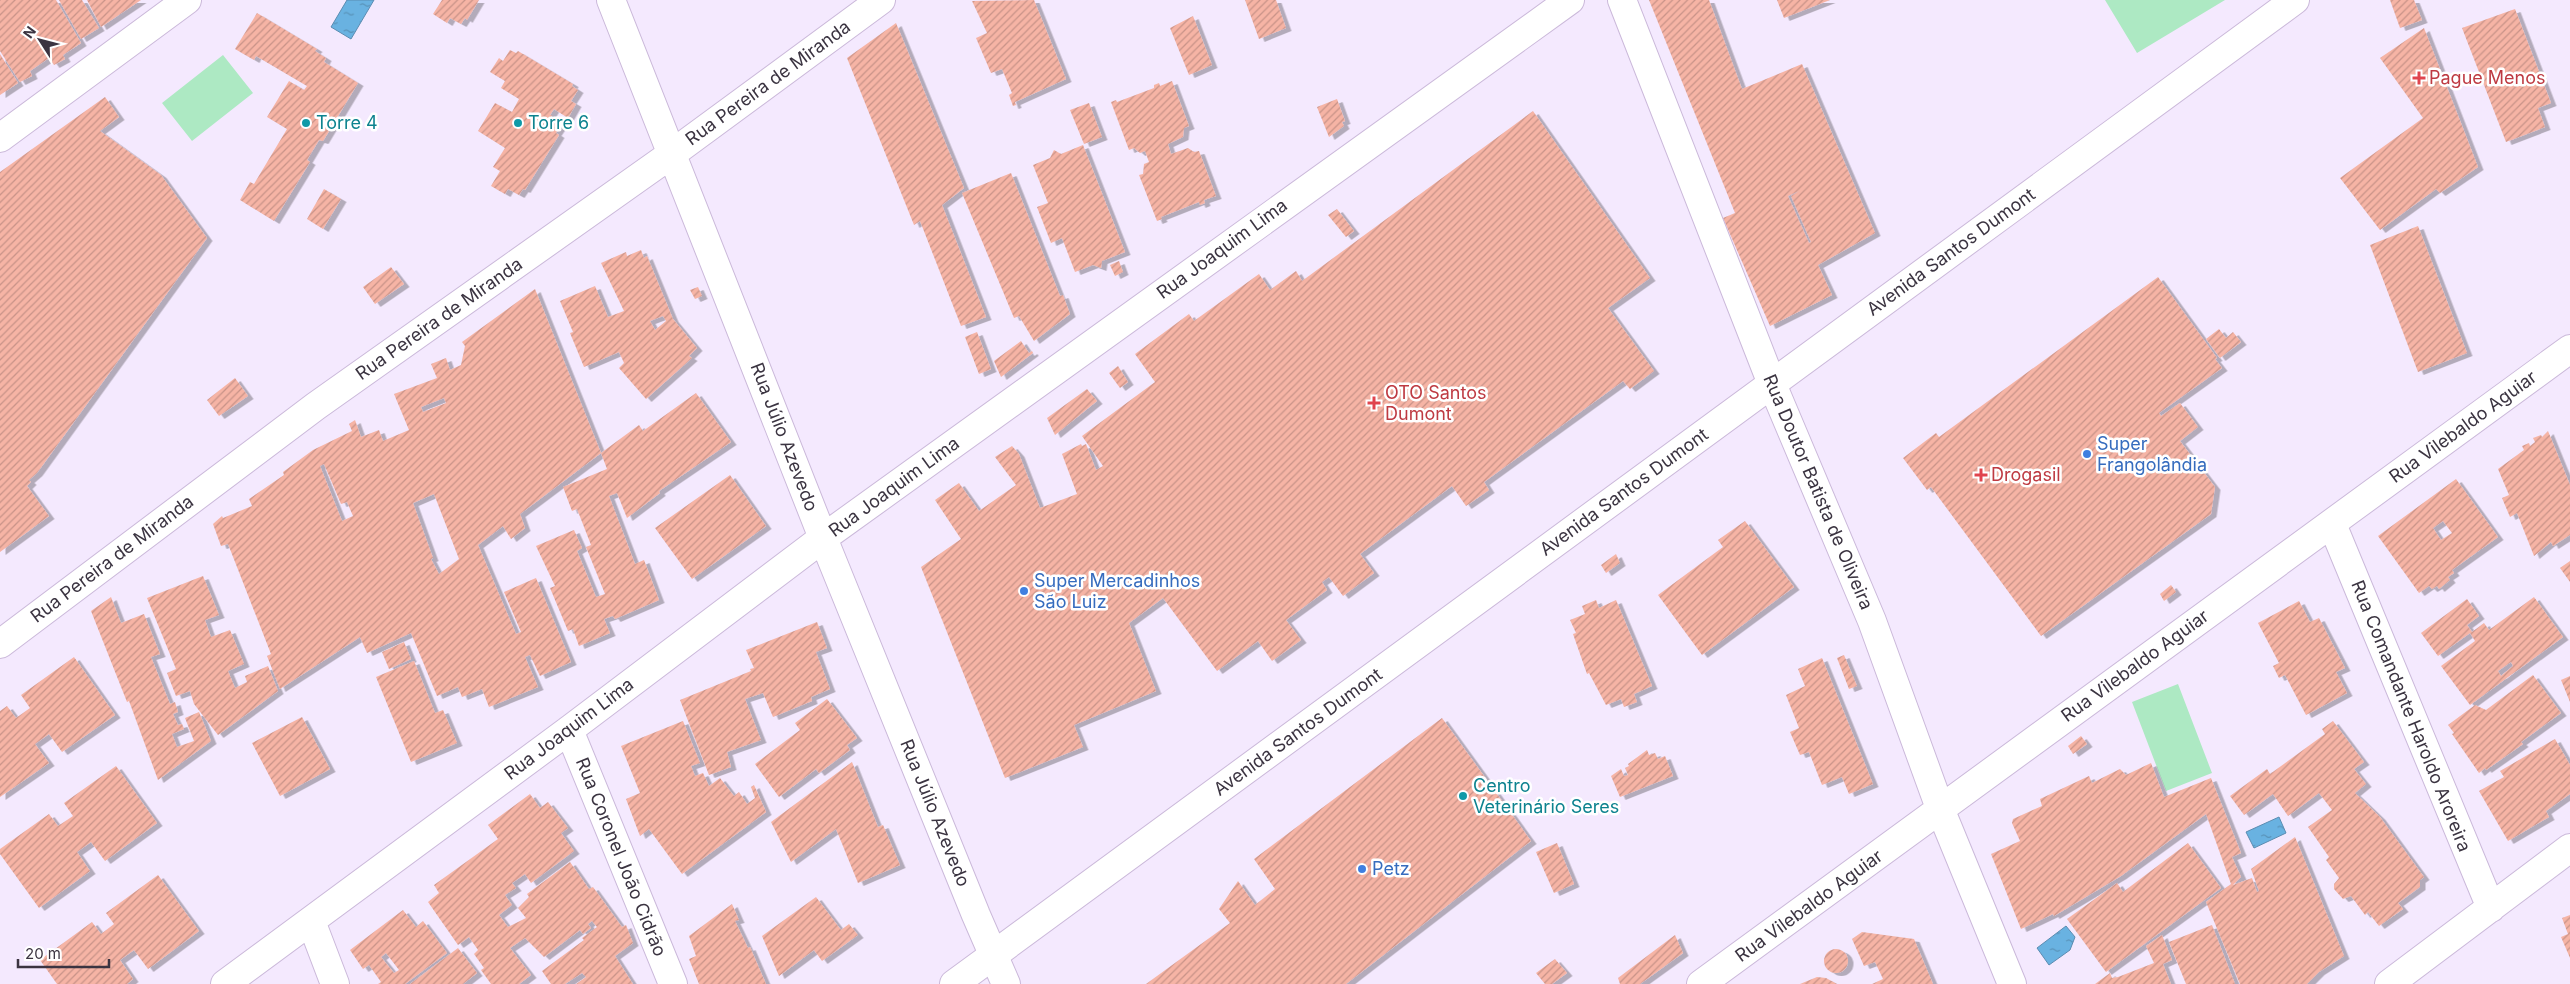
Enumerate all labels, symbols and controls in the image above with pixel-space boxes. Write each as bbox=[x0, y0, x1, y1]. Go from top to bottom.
north arrow bbox=[15, 15, 65, 65]
street label: Rua Pereira de Miranda bbox=[681, 16, 854, 149]
text: N bbox=[19, 23, 39, 41]
place label: Pague Menos bbox=[2429, 67, 2546, 88]
marker: Pague Menos bbox=[2413, 72, 2425, 84]
place label: Torre 4 bbox=[316, 112, 378, 133]
place label: Torre 6 bbox=[528, 112, 589, 133]
marker: Torre 4 bbox=[300, 117, 312, 129]
marker: Torre 6 bbox=[512, 117, 524, 129]
street label: Avenida Santos Dumont bbox=[1863, 183, 2039, 320]
street label: Rua Joaquim Lima bbox=[1152, 194, 1291, 303]
street label: Rua Pereira de Miranda bbox=[351, 253, 526, 384]
street label: Rua Júlio Azevedo bbox=[746, 360, 822, 514]
street label: Rua Vilebaldo Aguiar bbox=[2385, 366, 2541, 487]
street label: Rua Doutor Batista de Oliveira bbox=[1759, 371, 1878, 613]
place label: OTO Santos Dumont bbox=[1385, 382, 1486, 424]
marker: OTO Santos Dumont bbox=[1367, 396, 1381, 410]
street label: Avenida Santos Dumont bbox=[1536, 423, 1712, 560]
street label: Rua Joaquim Lima bbox=[824, 432, 963, 541]
place label: Super Frangolândia bbox=[2097, 433, 2207, 475]
marker: Super Frangolândia bbox=[2081, 448, 2093, 460]
place label: Drogasil bbox=[1991, 464, 2061, 485]
marker: Drogasil bbox=[1975, 469, 1987, 481]
street label: Rua Pereira de Miranda bbox=[26, 491, 197, 627]
place label: Super Mercadinhos São Luiz bbox=[1034, 570, 1200, 612]
street label: Rua Comandante Haroldo Aroreira bbox=[2347, 577, 2476, 855]
marker: Super Mercadinhos São Luiz bbox=[1018, 585, 1030, 597]
street label: Rua Vilebaldo Aguiar bbox=[2057, 605, 2213, 726]
street label: Avenida Santos Dumont bbox=[1210, 663, 1386, 800]
street label: Rua Joaquim Lima bbox=[500, 673, 637, 784]
street label: Rua Júlio Azevedo bbox=[896, 736, 975, 890]
street label: Rua Coronel João Cidrão bbox=[572, 754, 671, 959]
place label: Centro Veterinário Seres bbox=[1473, 775, 1619, 817]
marker: Centro Veterinário Seres bbox=[1457, 790, 1469, 802]
street label: Rua Vilebaldo Aguiar bbox=[1731, 845, 1887, 966]
place label: Petz bbox=[1372, 858, 1410, 879]
marker: Petz bbox=[1356, 863, 1368, 875]
scale bar bbox=[18, 936, 109, 968]
text: 20 m bbox=[25, 944, 61, 963]

